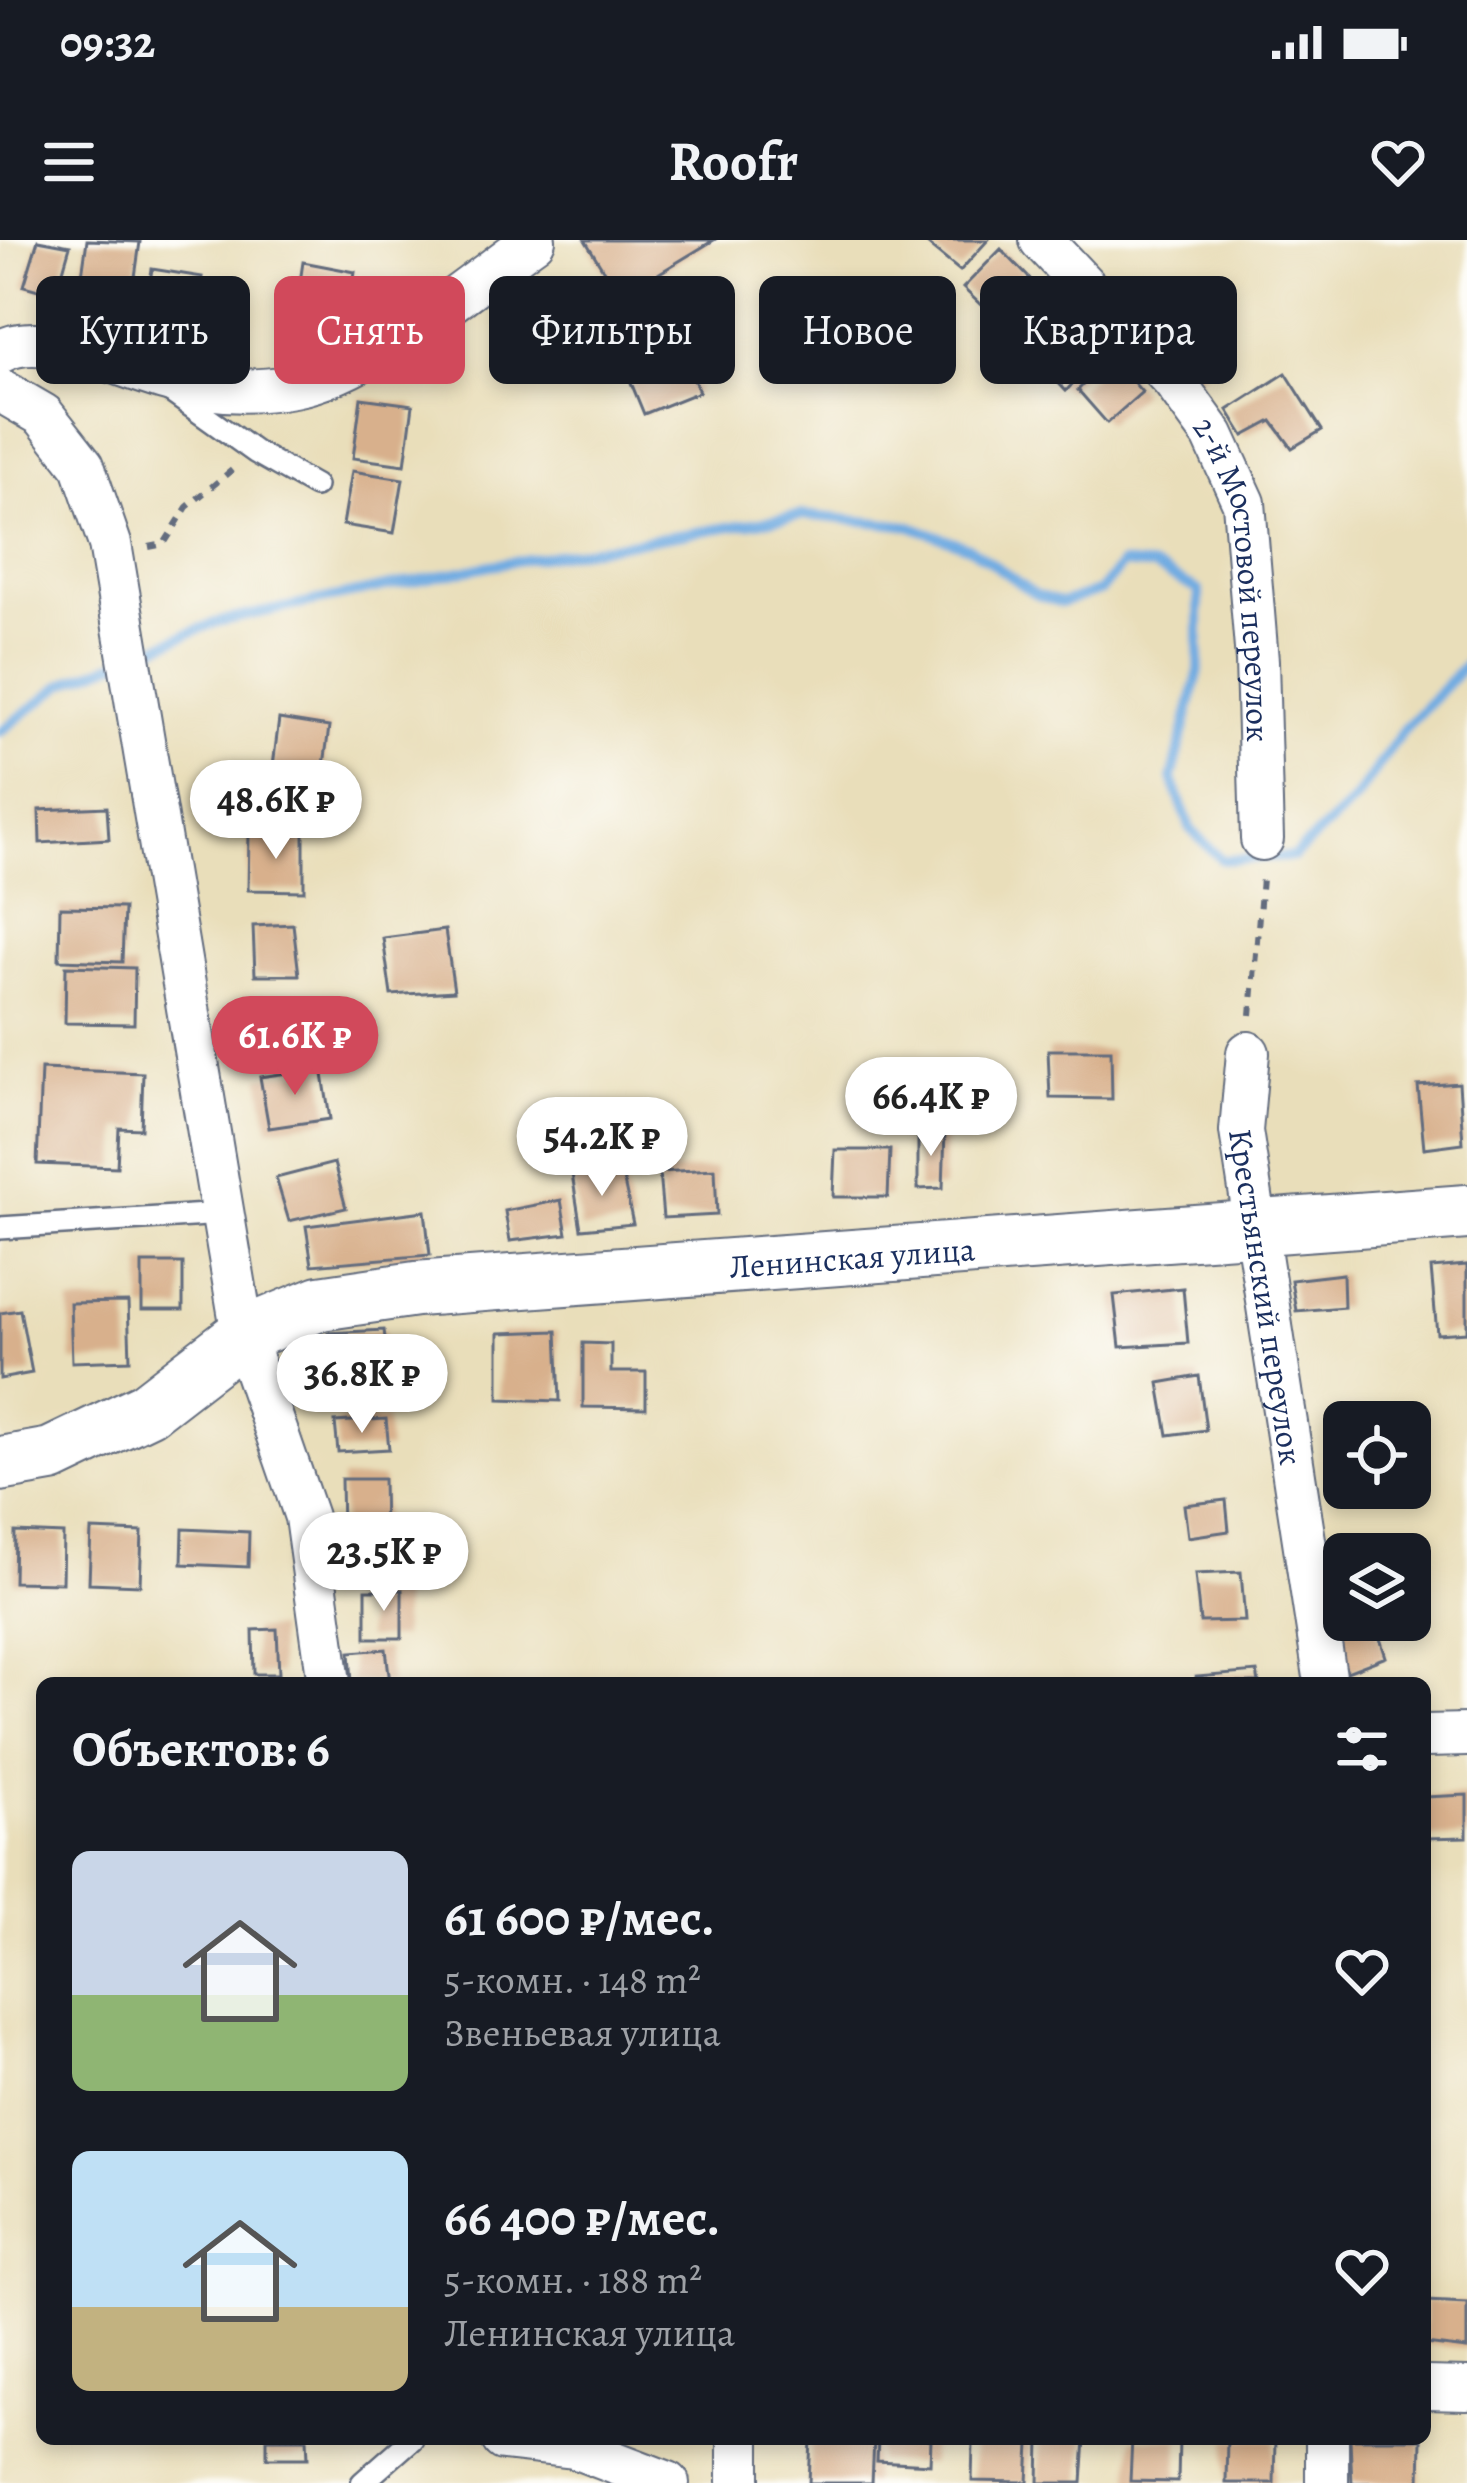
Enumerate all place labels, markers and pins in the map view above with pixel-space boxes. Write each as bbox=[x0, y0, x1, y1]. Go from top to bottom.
pin: 48.6K ₽ bbox=[165, 760, 387, 862]
pin: 61.6K ₽ bbox=[184, 996, 406, 1098]
pin: 66.4K ₽ bbox=[820, 1057, 1042, 1159]
pin: 54.2K ₽ bbox=[491, 1097, 713, 1199]
pin: 36.8K ₽ bbox=[251, 1334, 473, 1436]
pin: 23.5K ₽ bbox=[273, 1512, 495, 1614]

